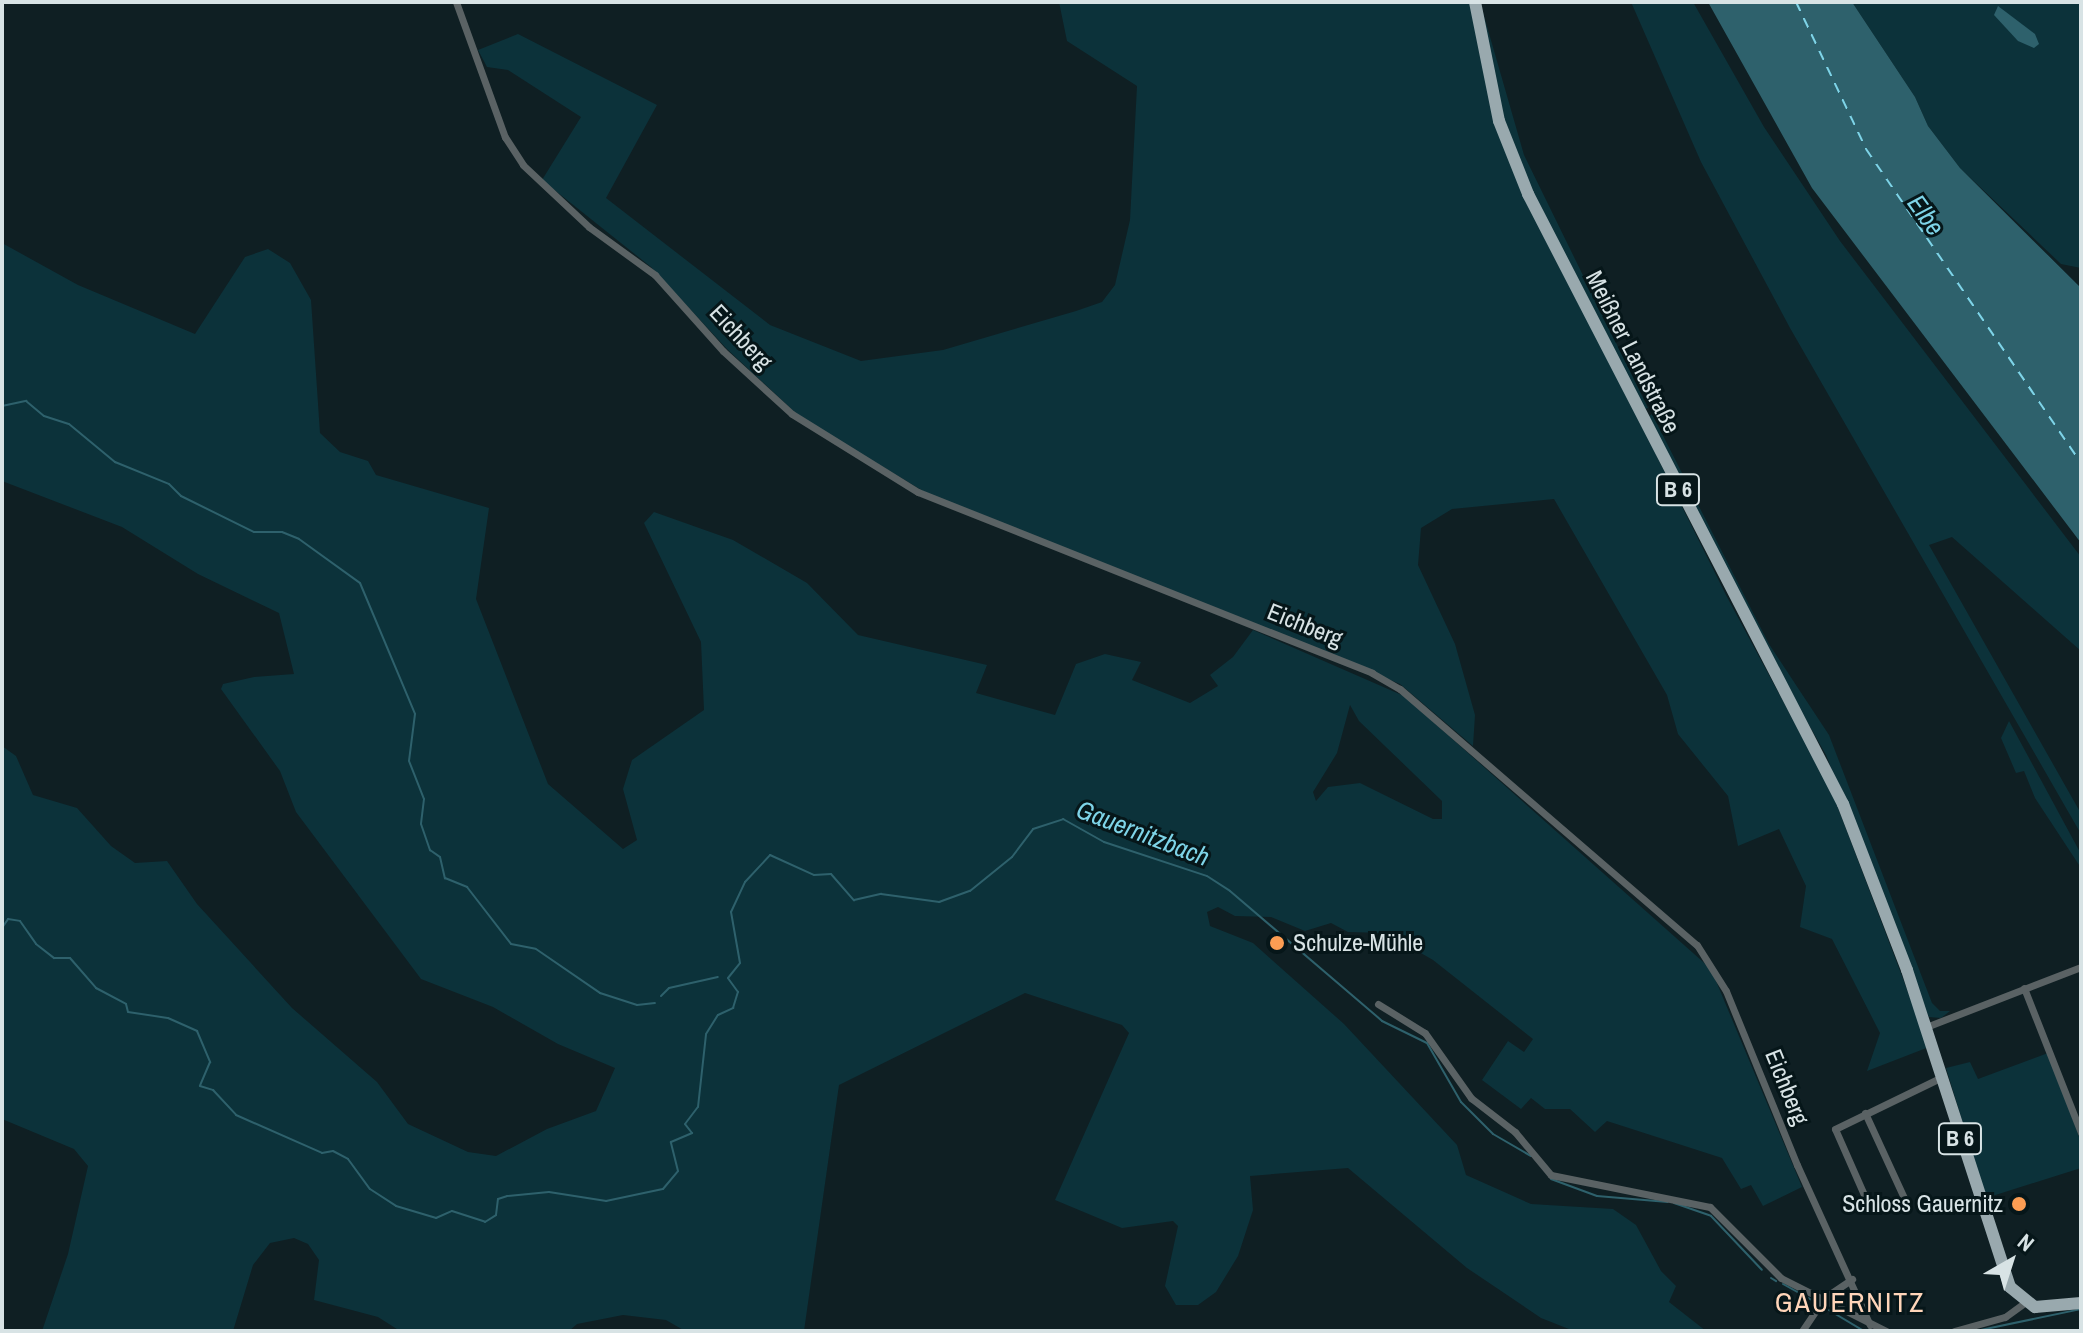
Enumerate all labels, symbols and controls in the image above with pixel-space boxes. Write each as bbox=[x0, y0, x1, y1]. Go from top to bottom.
water label: Elbe bbox=[1901, 189, 1951, 241]
street label: Meißner Landstraße bbox=[1580, 266, 1686, 438]
street label: Eichberg bbox=[704, 298, 778, 376]
road number: B 6 bbox=[1654, 472, 1702, 508]
street label: Eichberg bbox=[1263, 597, 1347, 653]
water label: Gauernitzbach bbox=[1072, 793, 1214, 873]
place label: Schulze-Mühle bbox=[1293, 929, 1423, 957]
marker: Schulze-Mühle bbox=[1268, 934, 1286, 952]
street label: Eichberg bbox=[1759, 1045, 1815, 1129]
road number: B 6 bbox=[1936, 1121, 1984, 1157]
place label: Schloss Gauernitz bbox=[1842, 1190, 2003, 1218]
marker: Schloss Gauernitz bbox=[2010, 1195, 2028, 1213]
north arrow bbox=[1971, 1221, 2051, 1301]
text: N bbox=[2012, 1227, 2041, 1258]
district label: GAUERNITZ bbox=[1775, 1285, 1925, 1319]

